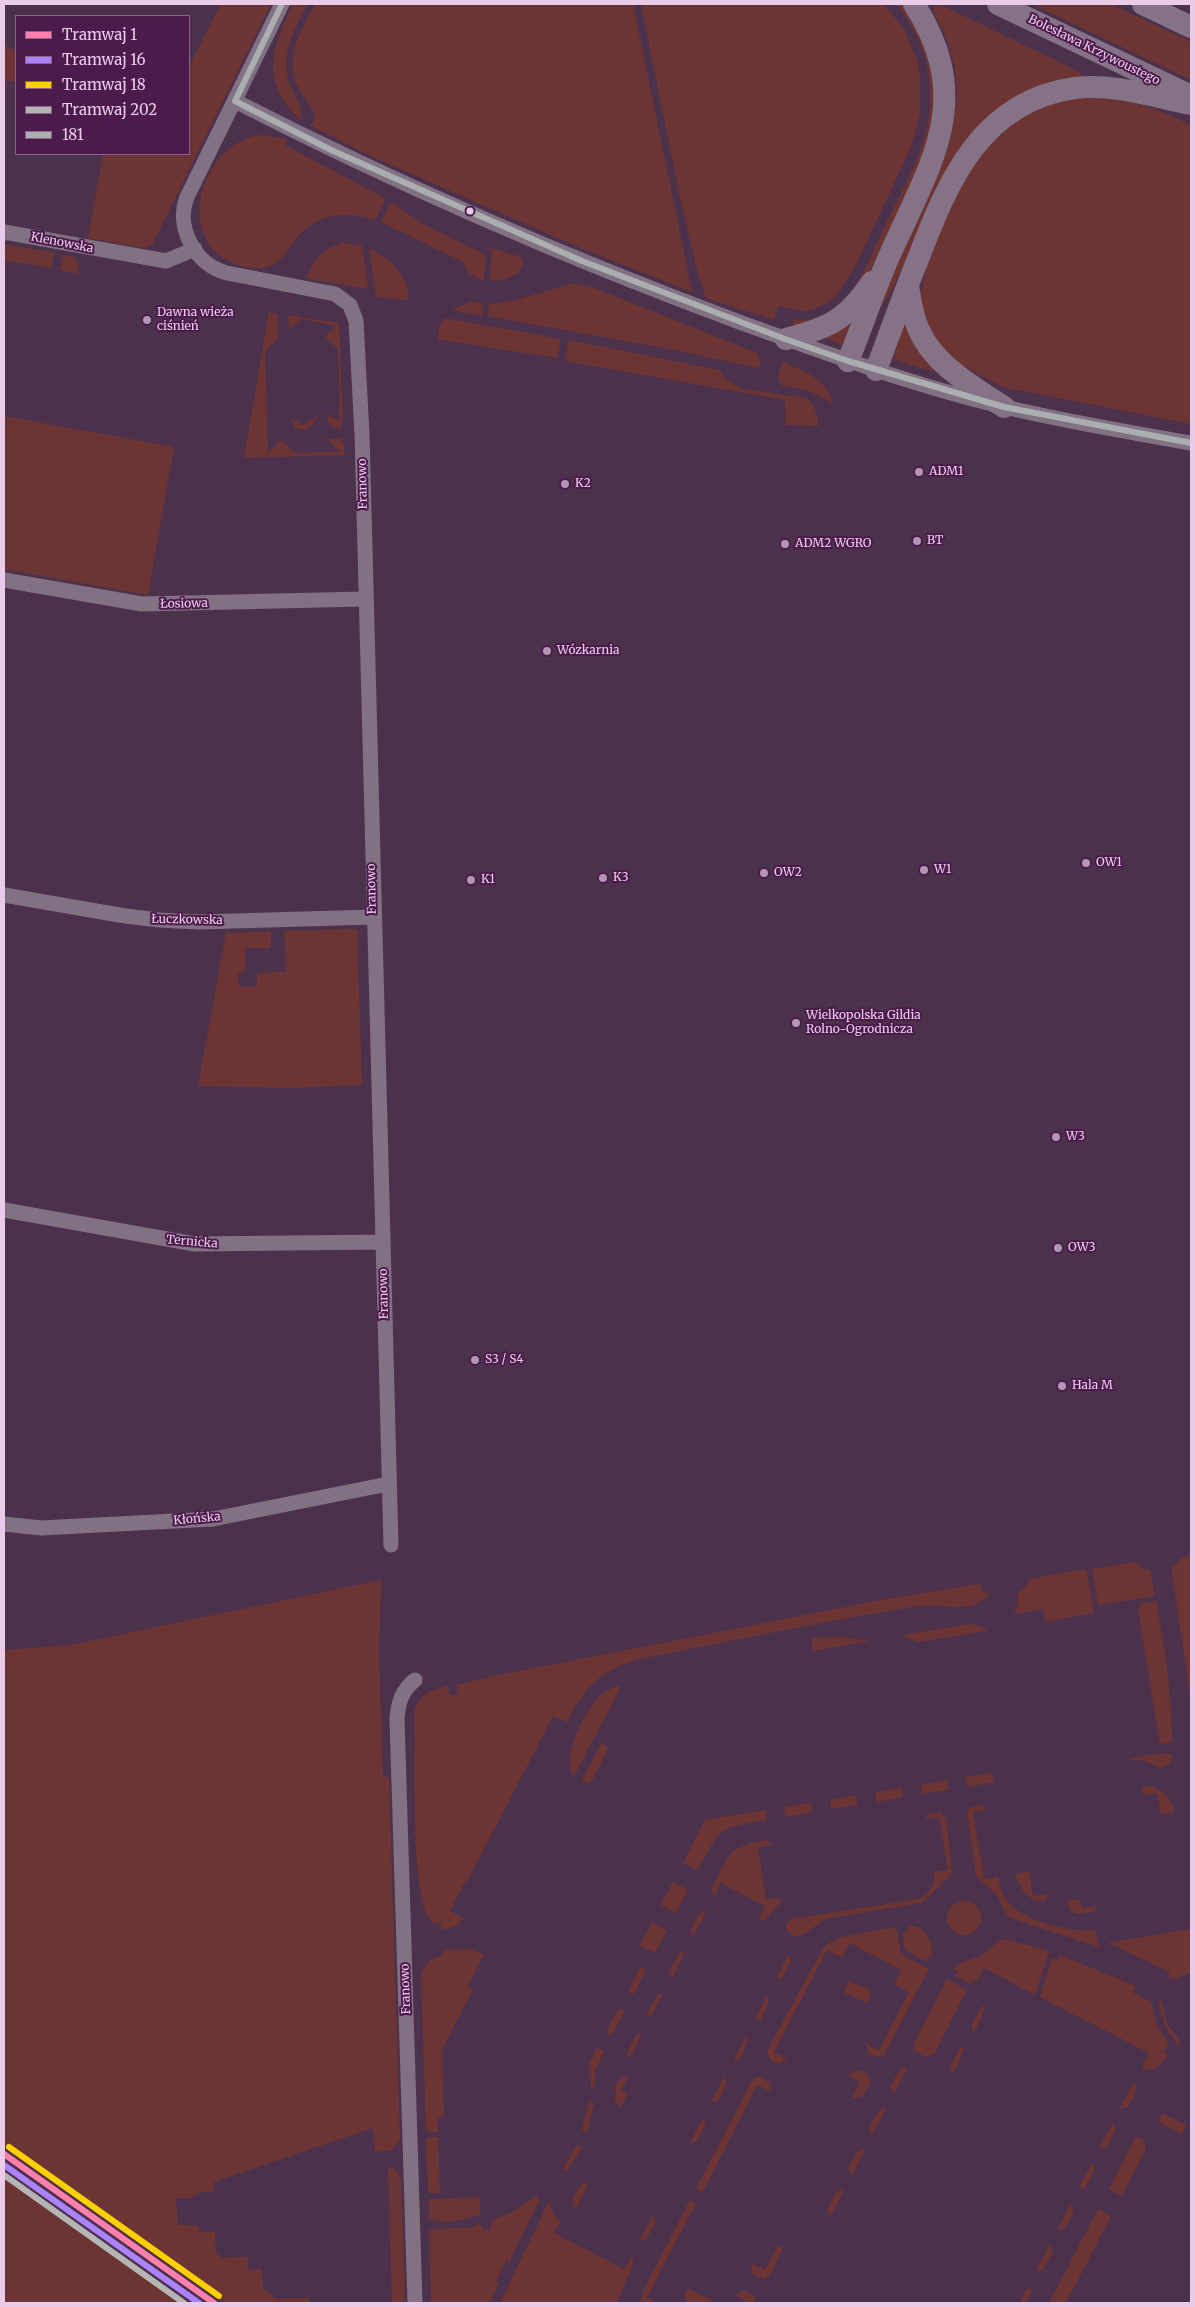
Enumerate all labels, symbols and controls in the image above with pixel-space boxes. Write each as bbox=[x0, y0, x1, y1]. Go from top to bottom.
street label: Bolesława Krzywoustego bbox=[1026, 12, 1162, 88]
legend bbox=[15, 15, 190, 155]
text: Tramwaj 1 bbox=[62, 25, 137, 44]
text: Tramwaj 16 bbox=[62, 50, 146, 69]
text: Tramwaj 18 bbox=[62, 75, 146, 94]
text: Tramwaj 202 bbox=[62, 100, 157, 119]
text: 181 bbox=[62, 125, 84, 144]
unlabelled marker bbox=[465, 206, 475, 216]
street label: Klenowska bbox=[29, 230, 95, 256]
place label: Dawna wieża ciśnień bbox=[157, 306, 234, 334]
marker: Dawna wieża ciśnień bbox=[141, 314, 153, 326]
street label: Franowo bbox=[355, 459, 371, 509]
place label: ADM1 bbox=[929, 465, 963, 479]
marker: ADM1 bbox=[913, 466, 925, 478]
place label: K2 bbox=[575, 477, 591, 491]
marker: K2 bbox=[559, 478, 571, 490]
place label: BT bbox=[927, 534, 943, 548]
marker: BT bbox=[911, 535, 923, 547]
place label: ADM2 WGRO bbox=[795, 537, 871, 551]
marker: ADM2 WGRO bbox=[779, 538, 791, 550]
street label: Łosiowa bbox=[160, 596, 208, 612]
place label: Wózkarnia bbox=[557, 644, 619, 658]
marker: Wózkarnia bbox=[541, 645, 553, 657]
place label: OW1 bbox=[1096, 856, 1122, 870]
marker: OW1 bbox=[1080, 857, 1092, 869]
place label: W1 bbox=[934, 863, 951, 877]
street label: Franowo bbox=[364, 864, 380, 914]
marker: W1 bbox=[918, 864, 930, 876]
place label: OW2 bbox=[774, 866, 802, 880]
marker: OW2 bbox=[758, 867, 770, 879]
place label: K3 bbox=[613, 871, 629, 885]
marker: K3 bbox=[597, 872, 609, 884]
place label: K1 bbox=[481, 873, 495, 887]
marker: K1 bbox=[465, 874, 477, 886]
street label: Łuczkowska bbox=[151, 912, 223, 928]
place label: Wielkopolska Gildia Rolno-Ogrodnicza bbox=[806, 1009, 921, 1037]
marker: Wielkopolska Gildia Rolno-Ogrodnicza bbox=[790, 1017, 802, 1029]
place label: W3 bbox=[1066, 1130, 1085, 1144]
marker: W3 bbox=[1050, 1131, 1062, 1143]
street label: Ternicka bbox=[166, 1233, 218, 1251]
place label: OW3 bbox=[1068, 1241, 1096, 1255]
marker: OW3 bbox=[1052, 1242, 1064, 1254]
street label: Franowo bbox=[376, 1269, 392, 1319]
place label: S3 / S4 bbox=[485, 1353, 524, 1367]
marker: S3 / S4 bbox=[469, 1354, 481, 1366]
place label: Hala M bbox=[1072, 1379, 1113, 1393]
marker: Hala M bbox=[1056, 1380, 1068, 1392]
street label: Kłońska bbox=[173, 1510, 221, 1528]
street label: Franowo bbox=[398, 1963, 414, 2015]

